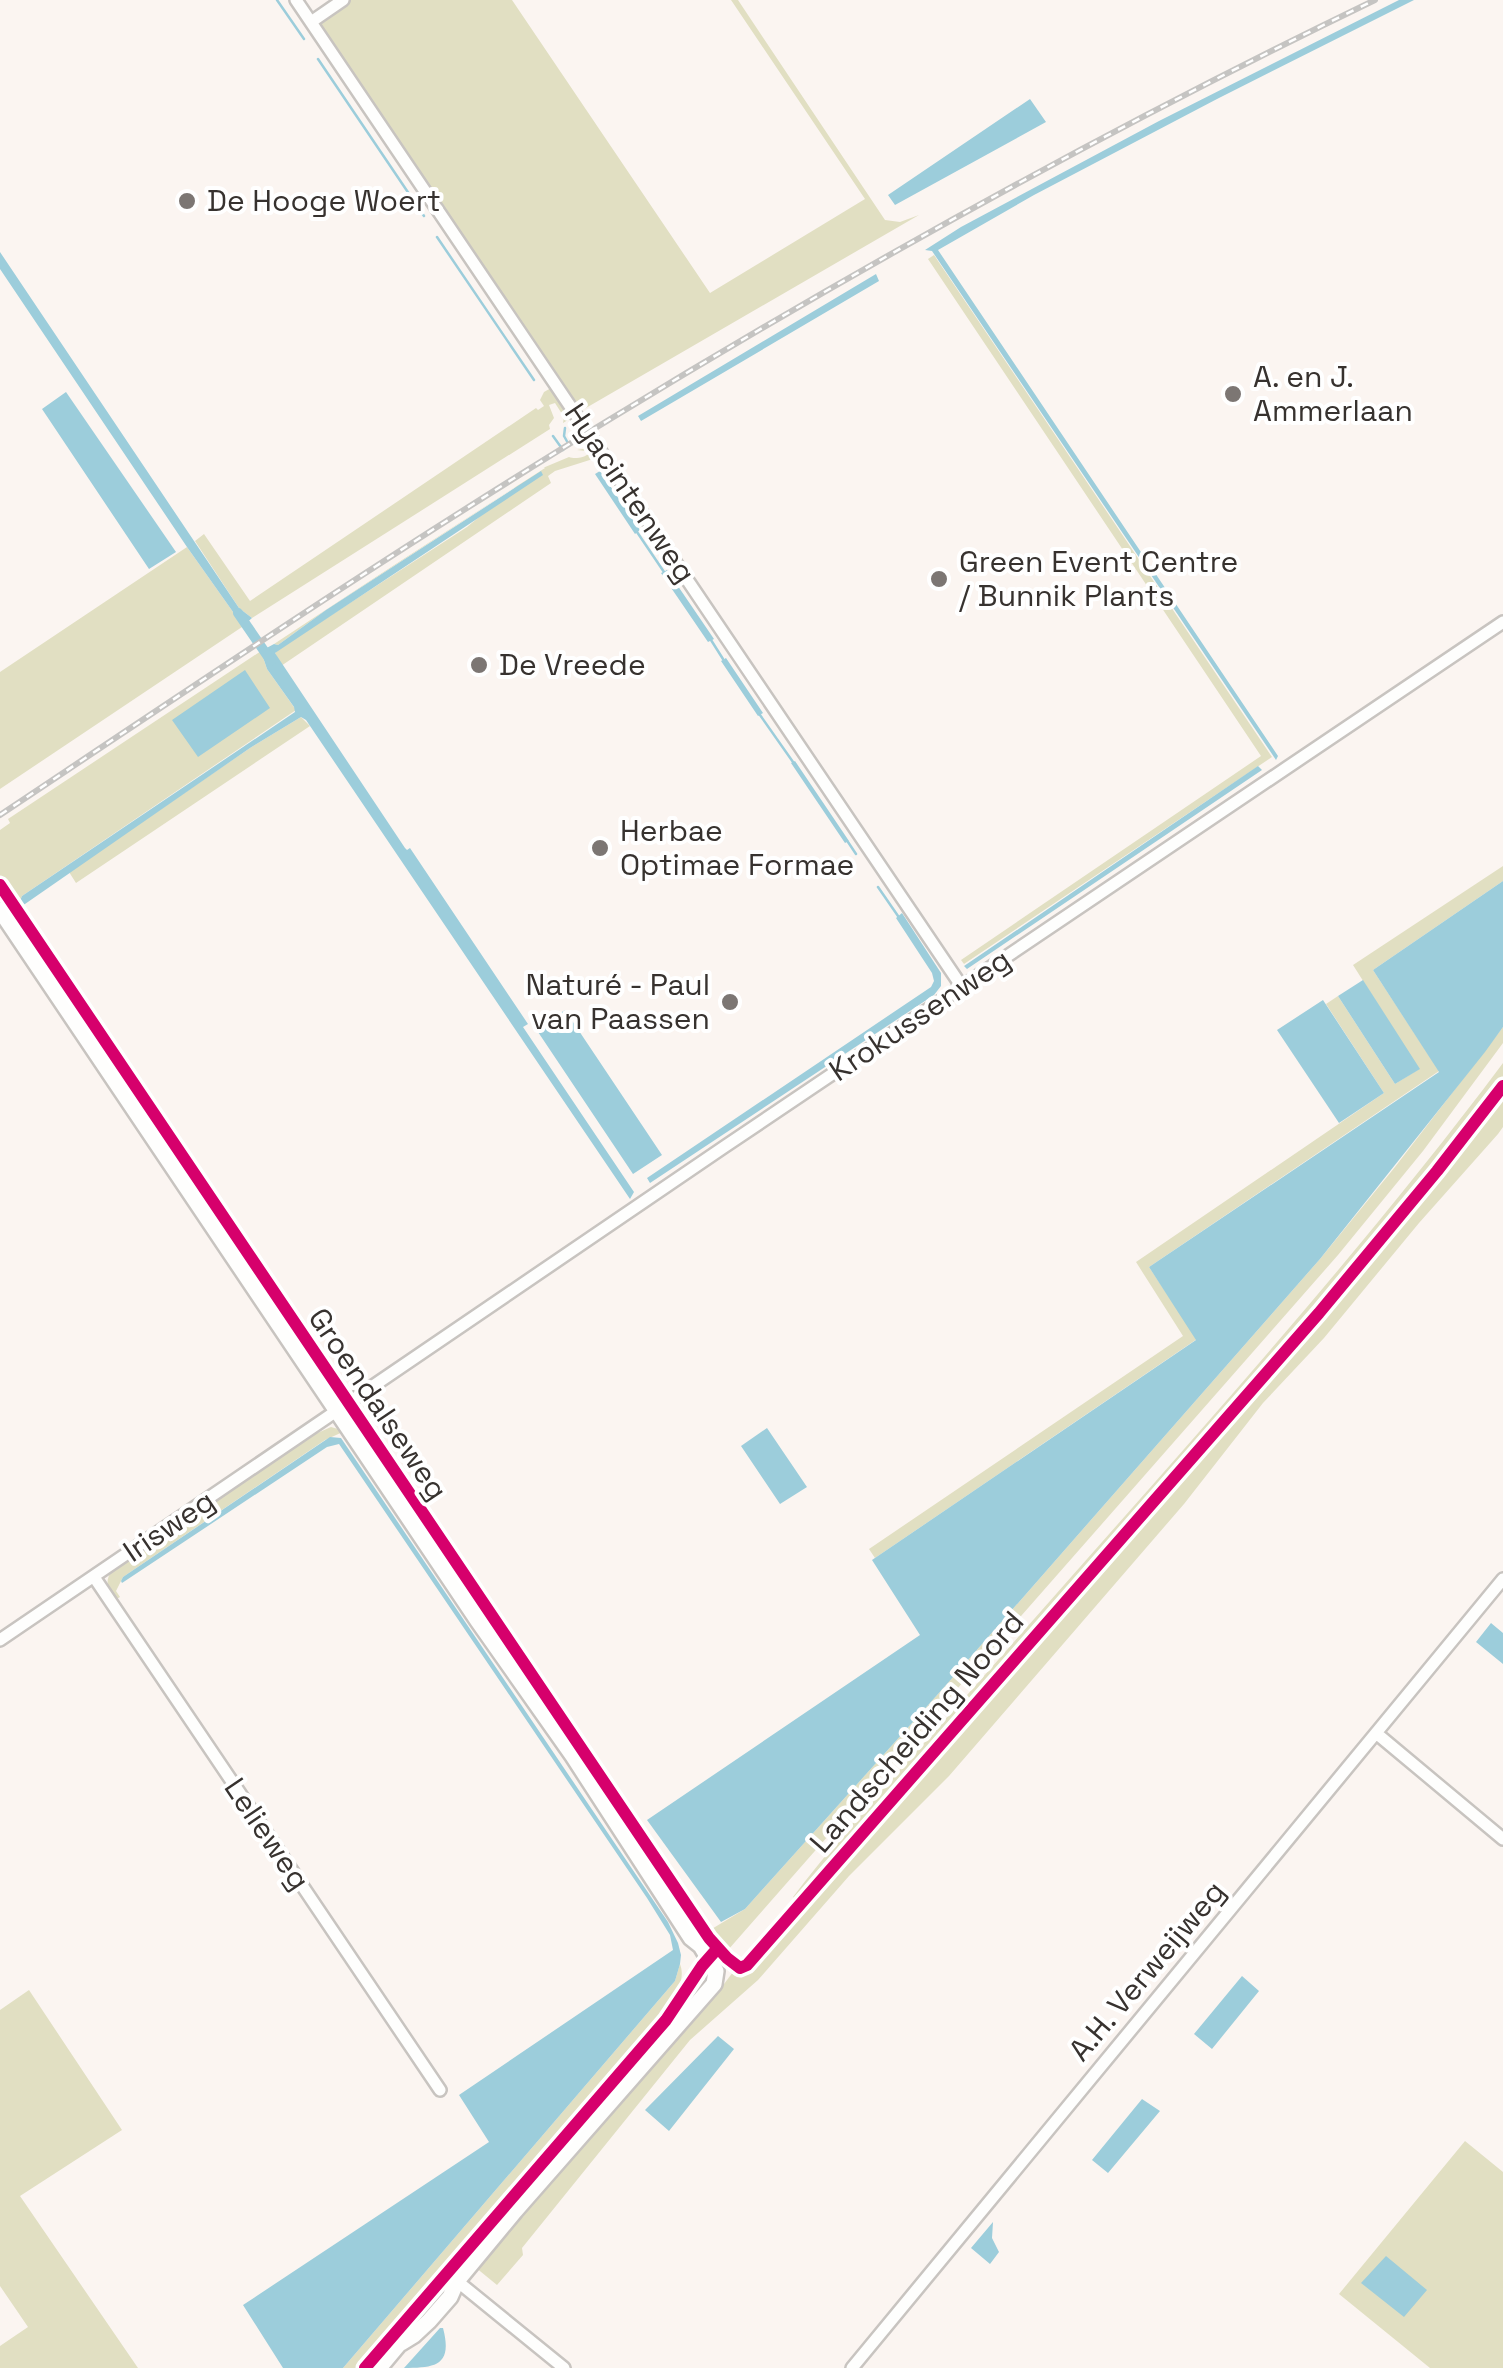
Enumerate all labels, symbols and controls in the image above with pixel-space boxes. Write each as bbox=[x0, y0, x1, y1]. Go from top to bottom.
place label: De Hooge Woert bbox=[207, 181, 441, 220]
marker: De Hooge Woert bbox=[176, 190, 198, 212]
place label: A. en J. Ammerlaan bbox=[1253, 357, 1413, 430]
marker: A. en J. Ammerlaan bbox=[1222, 383, 1244, 405]
street label: Hyacintenweg bbox=[556, 396, 705, 590]
place label: Green Event Centre / Bunnik Plants bbox=[959, 542, 1238, 615]
marker: Green Event Centre / Bunnik Plants bbox=[928, 568, 950, 590]
place label: De Vreede bbox=[499, 645, 646, 684]
marker: De Vreede bbox=[468, 654, 490, 676]
place label: Herbae Optimae Formae bbox=[620, 811, 854, 884]
marker: Herbae Optimae Formae bbox=[589, 837, 611, 859]
street label: Krokussenweg bbox=[822, 940, 1018, 1090]
place label: Naturé - Paul van Paassen bbox=[525, 965, 710, 1038]
marker: Naturé - Paul van Paassen bbox=[719, 991, 741, 1013]
street label: Groendalseweg bbox=[300, 1300, 457, 1507]
street label: Irisweg bbox=[115, 1481, 222, 1570]
street label: Landscheiding Noord bbox=[801, 1603, 1032, 1861]
street label: Lelieweg bbox=[216, 1770, 319, 1897]
street label: A.H. Verweijweg bbox=[1060, 1872, 1233, 2069]

